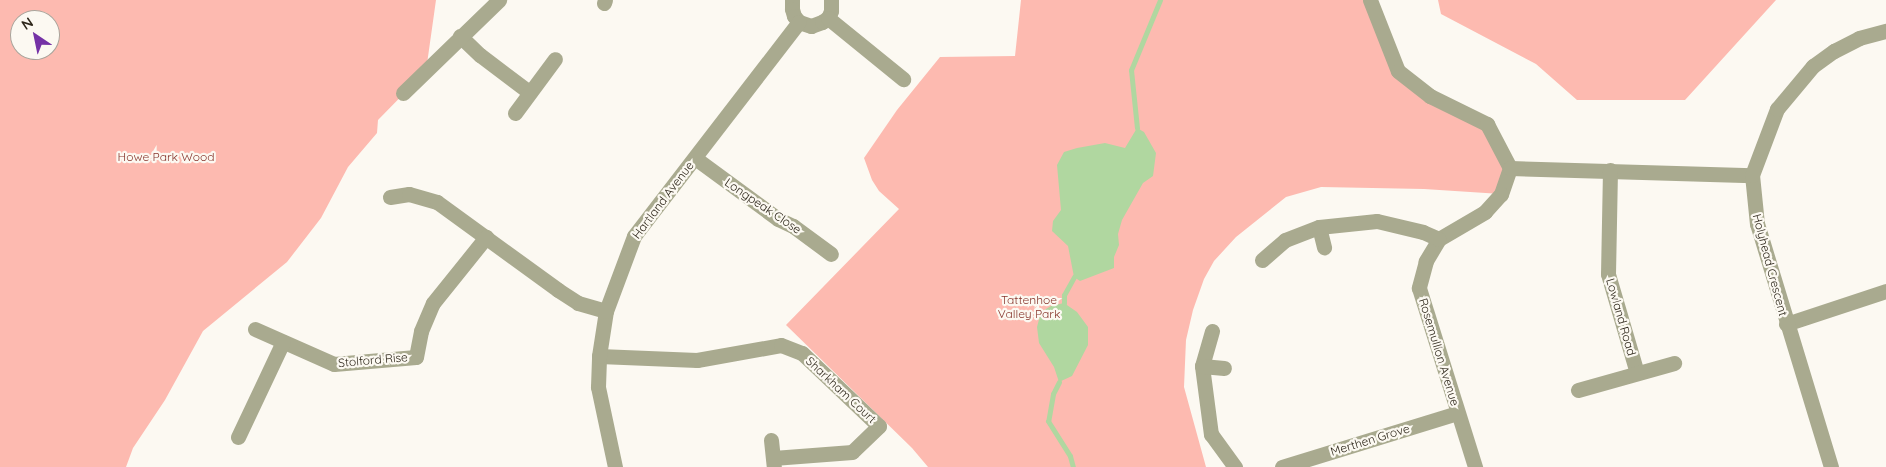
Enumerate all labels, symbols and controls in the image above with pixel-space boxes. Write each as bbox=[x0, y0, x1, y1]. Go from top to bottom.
north arrow bbox=[10, 10, 60, 60]
text: N bbox=[18, 13, 36, 34]
park label: Howe Park Wood bbox=[118, 150, 214, 164]
street label: Hartland Avenue bbox=[629, 158, 697, 242]
street label: Longpeak Close bbox=[722, 175, 804, 237]
street label: Holyhead Crescent bbox=[1749, 212, 1791, 318]
street label: Lowland Road bbox=[1603, 277, 1639, 357]
park label: Tattenhoe Valley Park bbox=[998, 293, 1060, 321]
street label: Rosemullion Avenue bbox=[1416, 296, 1462, 408]
street label: Stolford Rise bbox=[338, 350, 408, 370]
street label: Sharkham Court bbox=[803, 354, 879, 426]
street label: Merthen Grove bbox=[1329, 421, 1411, 459]

